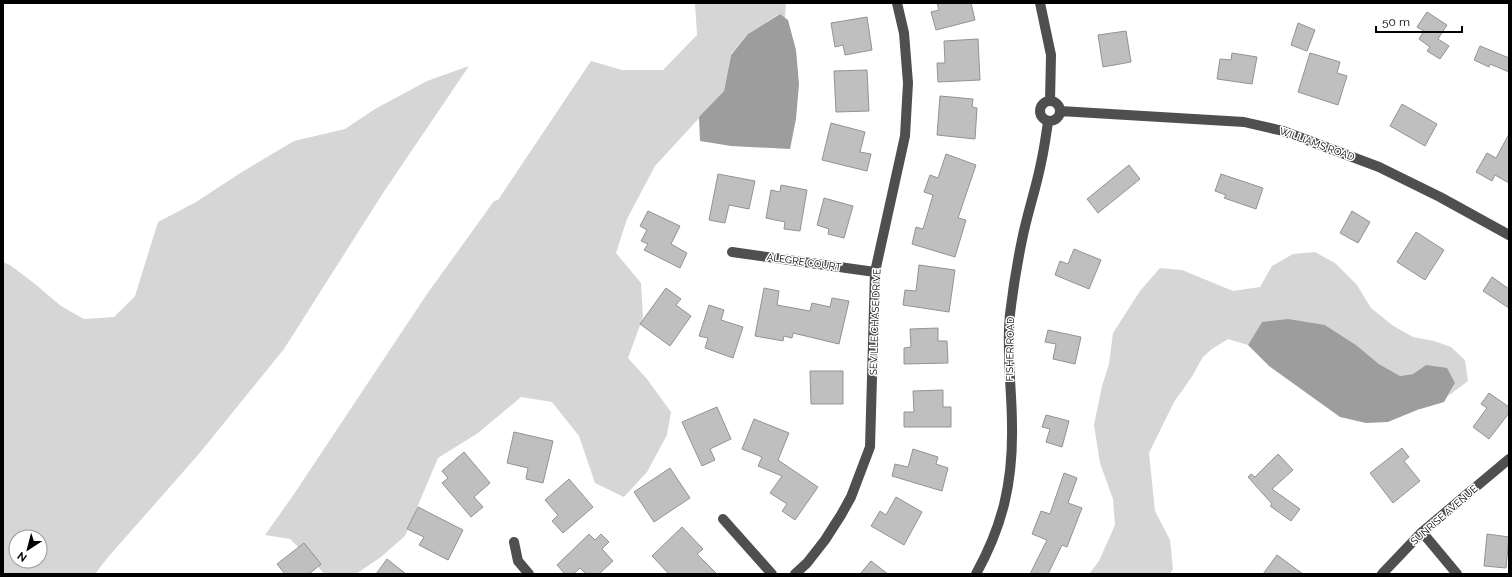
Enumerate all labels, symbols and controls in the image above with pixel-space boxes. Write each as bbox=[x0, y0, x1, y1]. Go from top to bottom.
scale bar bbox=[1376, 8, 1462, 34]
text: 50 m bbox=[1382, 15, 1410, 29]
street label: WILLIAMS ROAD bbox=[1278, 125, 1356, 163]
street label: ALEGRE COURT bbox=[766, 251, 842, 273]
street label: SEVILLE CHASE DRIVE bbox=[868, 269, 882, 375]
street label: FISHER ROAD bbox=[1004, 317, 1016, 381]
street label: SUNRISE AVENUE bbox=[1408, 483, 1480, 547]
north arrow bbox=[8, 529, 48, 569]
text: N bbox=[15, 549, 30, 564]

